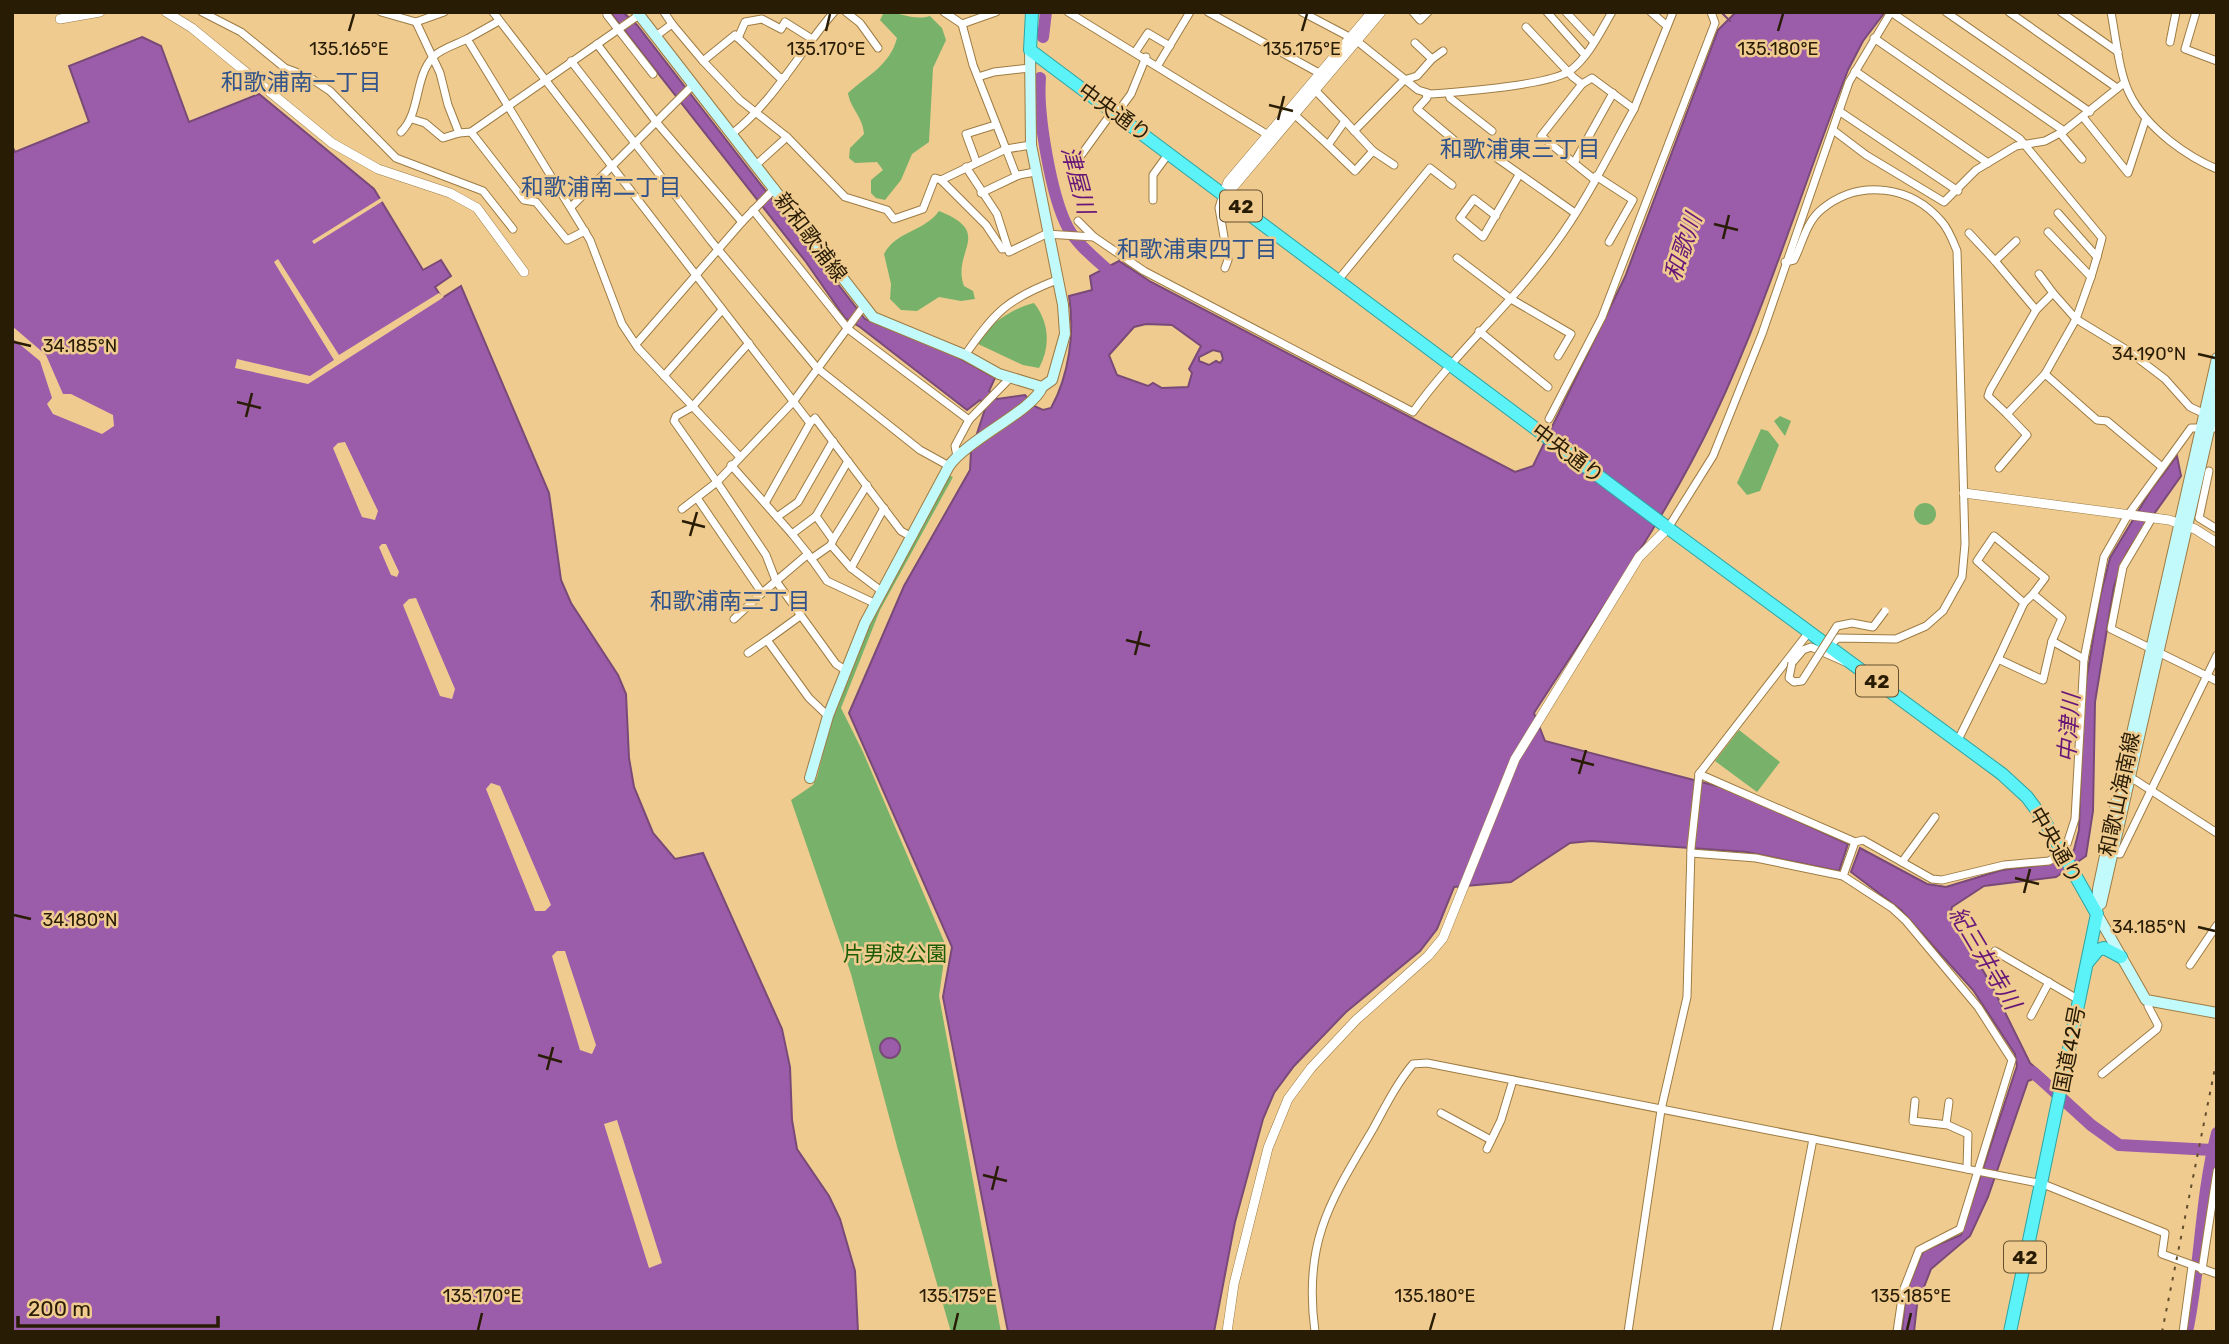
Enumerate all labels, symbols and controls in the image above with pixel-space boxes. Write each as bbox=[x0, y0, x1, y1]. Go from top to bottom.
text: 135.165°E bbox=[309, 38, 389, 60]
text: 135.170°E bbox=[787, 38, 865, 60]
text: 135.175°E bbox=[1263, 38, 1341, 60]
text: 135.180°E bbox=[1738, 38, 1818, 60]
district label: 和歌浦南一丁目 bbox=[221, 68, 382, 96]
street label: 中央通り bbox=[1074, 77, 1156, 147]
district label: 和歌浦東三丁目 bbox=[1440, 135, 1601, 163]
water label: 津屋川 bbox=[1056, 143, 1101, 220]
district label: 和歌浦南二丁目 bbox=[521, 173, 682, 201]
street label: 新和歌浦線 bbox=[769, 188, 853, 286]
road number: 42 bbox=[1220, 190, 1262, 222]
water label: 和歌川 bbox=[1659, 207, 1708, 284]
district label: 和歌浦東四丁目 bbox=[1117, 235, 1278, 263]
text: 34.185°N bbox=[43, 335, 117, 357]
text: 34.190°N bbox=[2112, 343, 2186, 365]
street label: 中央通り bbox=[1527, 418, 1609, 488]
district label: 和歌浦南三丁目 bbox=[650, 587, 811, 615]
road number: 42 bbox=[1856, 666, 1898, 696]
water label: 中津川 bbox=[2053, 690, 2086, 763]
street label: 和歌山海南線 bbox=[2094, 730, 2144, 858]
street label: 中央通り bbox=[2024, 802, 2088, 888]
water label: 紀三井寺川 bbox=[1943, 902, 2028, 1017]
text: 34.180°N bbox=[42, 909, 118, 931]
text: 34.185°N bbox=[2112, 916, 2186, 938]
park label: 片男波公園 bbox=[843, 941, 948, 966]
street label: 国道42号 bbox=[2048, 1003, 2090, 1095]
road number: 42 bbox=[2004, 1242, 2046, 1273]
scale bar bbox=[18, 1284, 217, 1328]
text: 135.170°E bbox=[443, 1285, 521, 1307]
text: 135.175°E bbox=[919, 1285, 997, 1307]
text: 135.180°E bbox=[1395, 1285, 1475, 1307]
text: 135.185°E bbox=[1871, 1285, 1951, 1307]
text: 200 m bbox=[28, 1296, 91, 1321]

